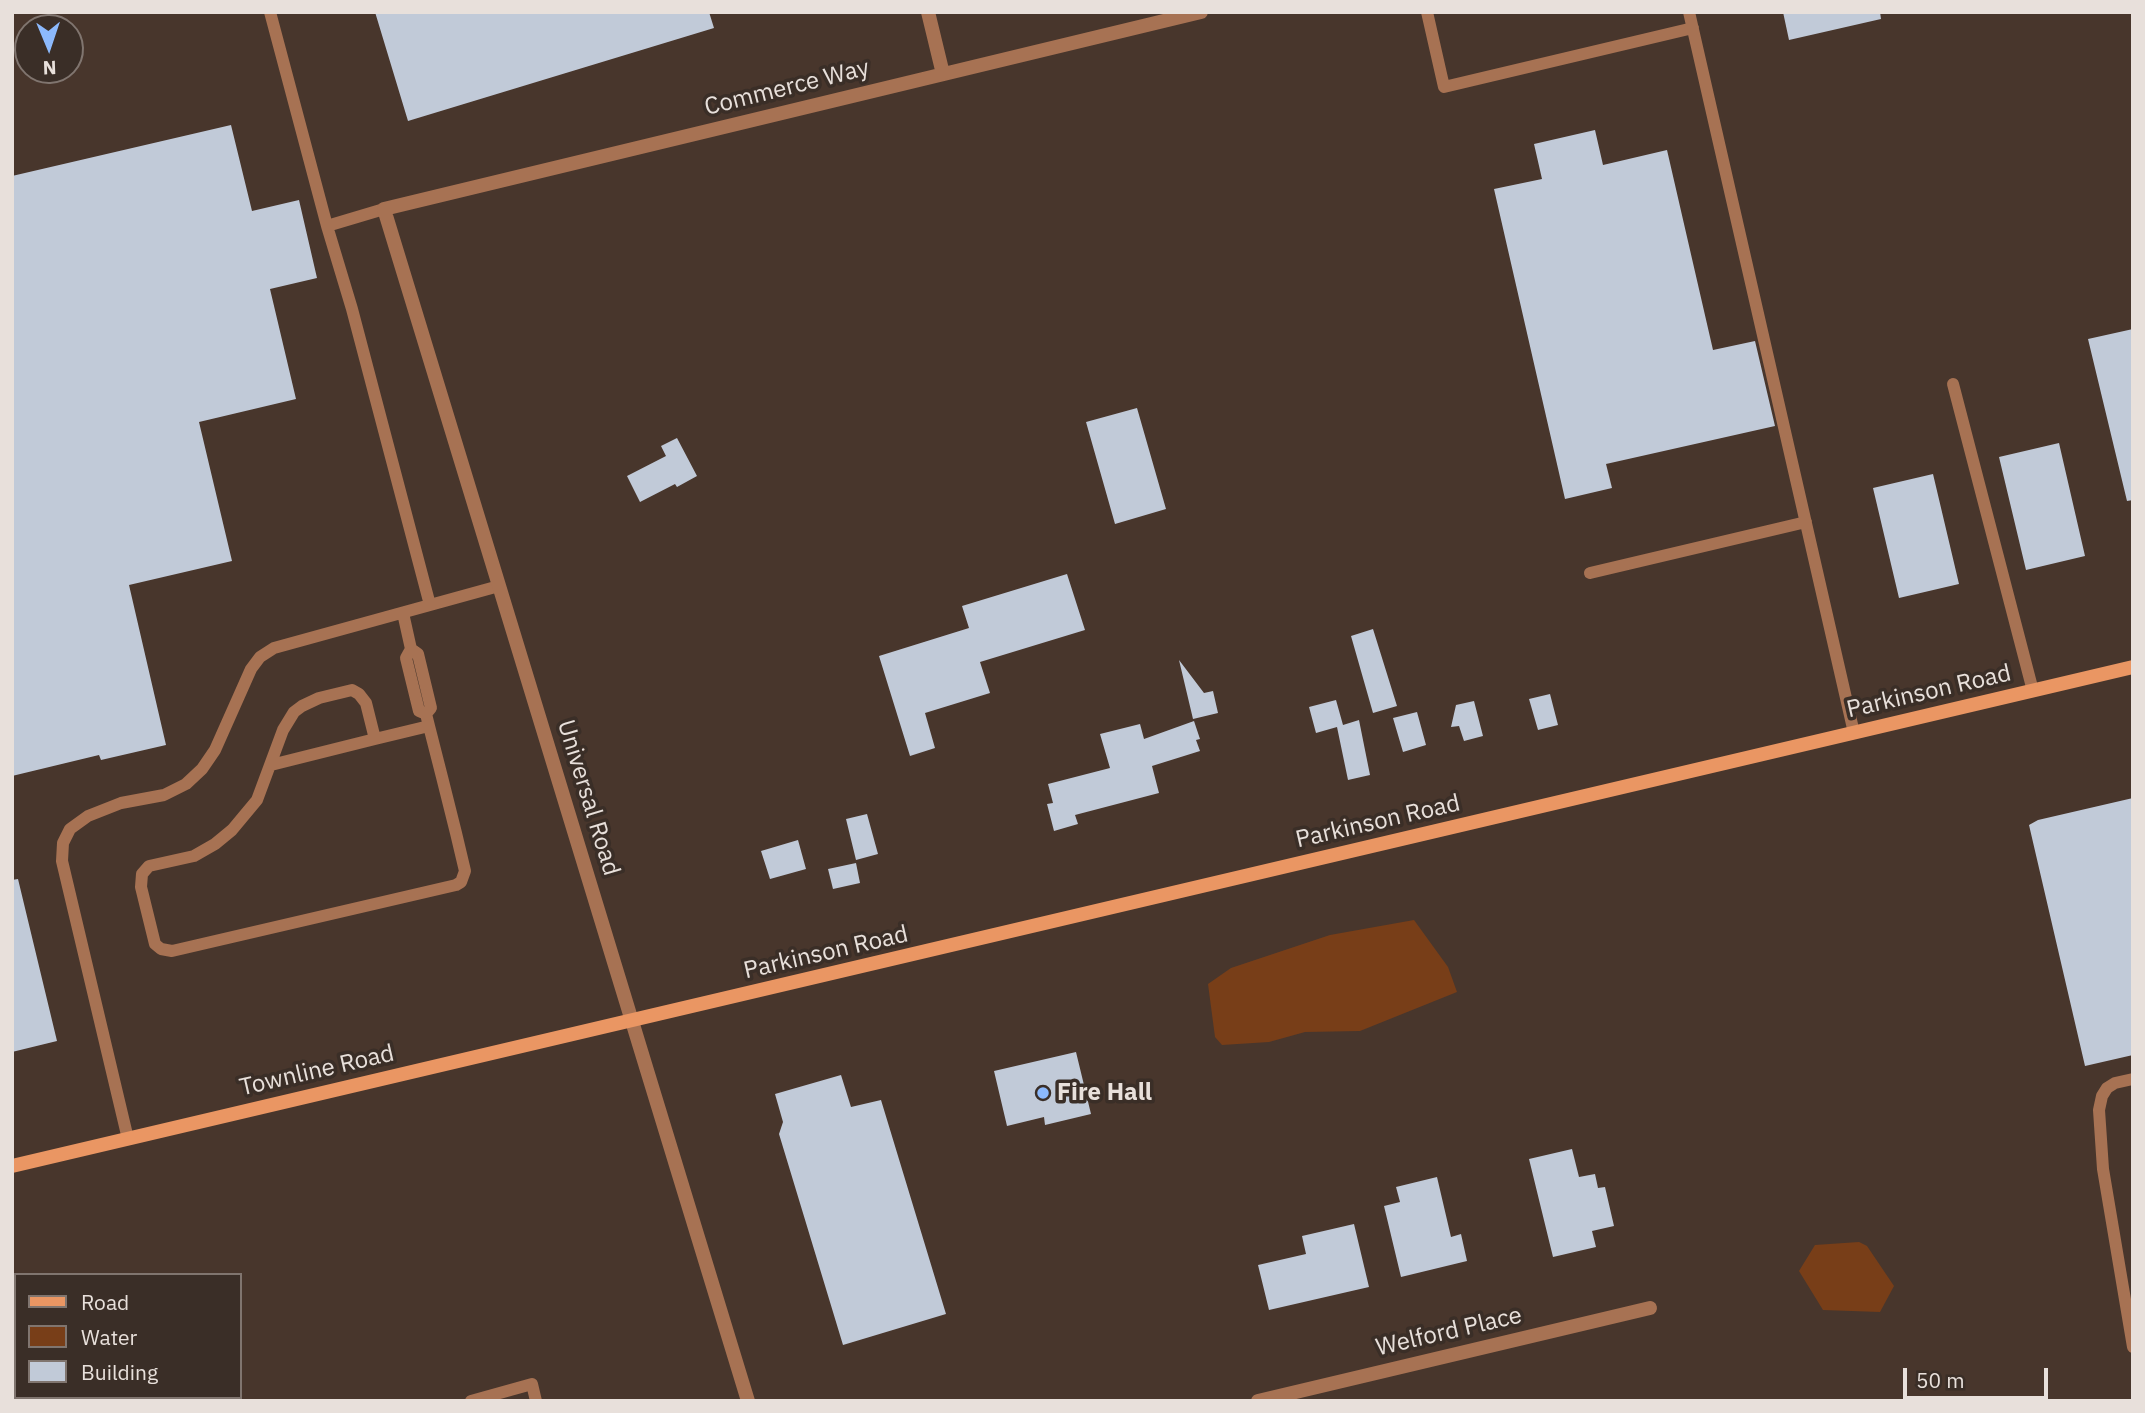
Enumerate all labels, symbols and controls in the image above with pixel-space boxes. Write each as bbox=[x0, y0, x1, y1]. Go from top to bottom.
north arrow bbox=[14, 14, 84, 84]
street label: Commerce Way bbox=[702, 54, 872, 122]
text: N bbox=[42, 56, 57, 80]
street label: Parkinson Road bbox=[1844, 659, 2014, 725]
street label: Universal Road bbox=[551, 717, 625, 879]
street label: Parkinson Road bbox=[1293, 789, 1463, 855]
street label: Parkinson Road bbox=[741, 920, 911, 986]
street label: Townline Road bbox=[237, 1039, 397, 1103]
place label: Fire Hall bbox=[1057, 1079, 1152, 1107]
marker: Fire Hall bbox=[1035, 1085, 1051, 1101]
legend bbox=[14, 1273, 242, 1399]
text: Road bbox=[81, 1288, 129, 1316]
street label: Welford Place bbox=[1373, 1301, 1525, 1363]
text: Water bbox=[81, 1323, 137, 1351]
scale bar bbox=[1907, 1354, 2052, 1398]
text: Building bbox=[81, 1358, 158, 1386]
text: 50 m bbox=[1916, 1366, 1965, 1394]

